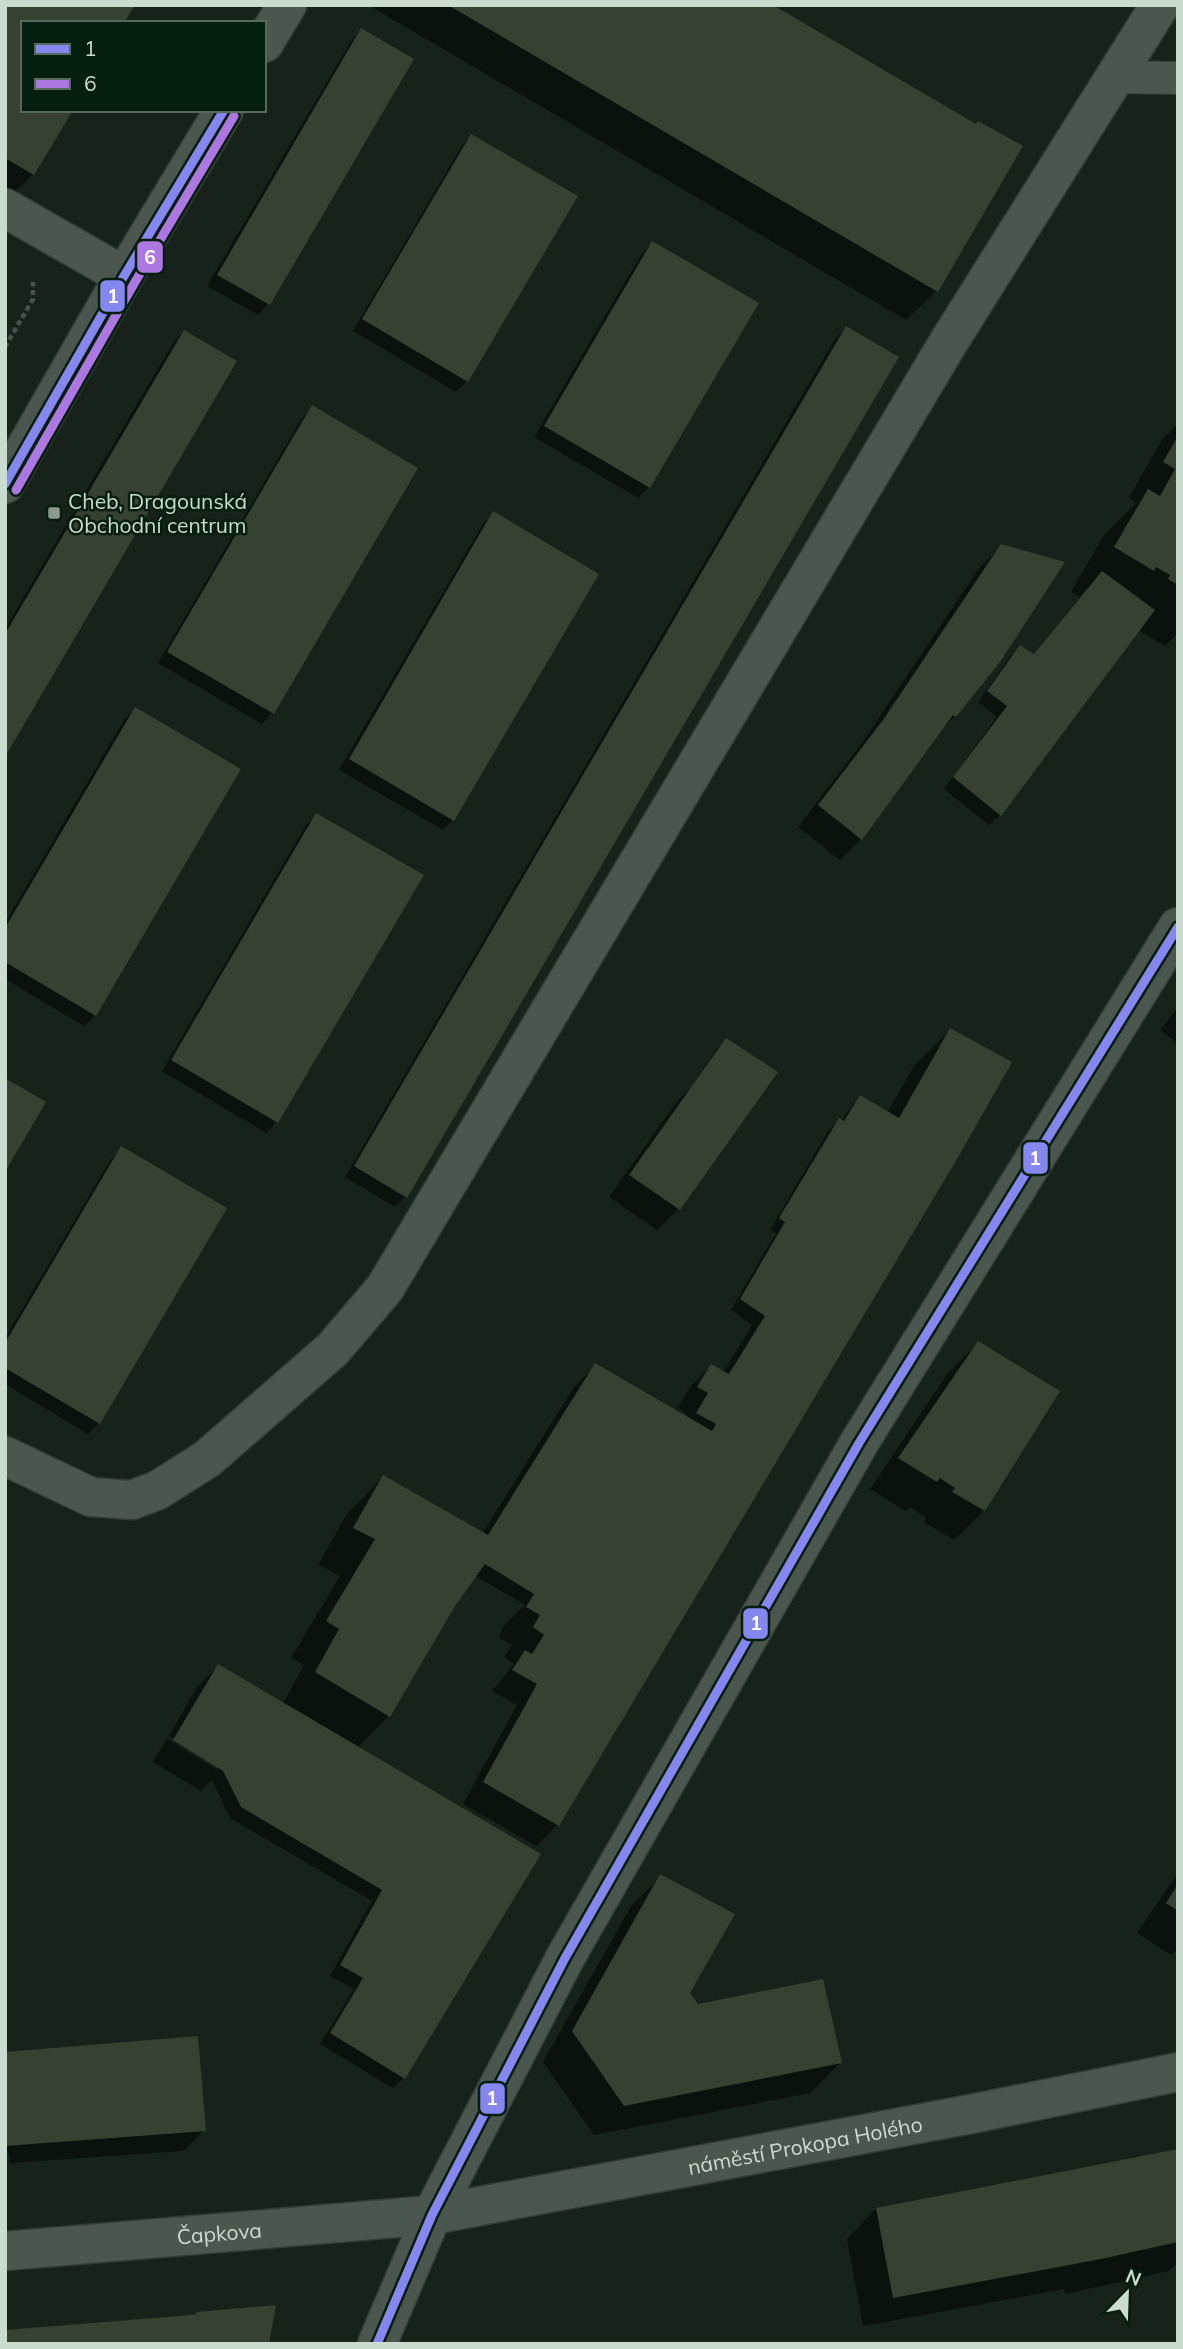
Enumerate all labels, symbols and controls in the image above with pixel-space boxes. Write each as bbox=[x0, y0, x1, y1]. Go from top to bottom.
legend bbox=[21, 21, 266, 112]
text: 1 bbox=[84, 35, 97, 61]
text: 6 bbox=[84, 70, 97, 96]
line badge: 6 bbox=[136, 240, 164, 274]
text: 6 bbox=[144, 245, 156, 269]
line badge: 1 bbox=[99, 279, 126, 313]
text: 1 bbox=[107, 284, 119, 308]
place label: Cheb, Dragounská Obchodní centrum bbox=[68, 488, 247, 538]
marker: Cheb, Dragounská Obchodní centrum bbox=[46, 505, 62, 521]
line badge: 1 bbox=[1022, 1141, 1049, 1175]
text: 1 bbox=[1029, 1146, 1041, 1170]
line badge: 1 bbox=[742, 1607, 769, 1640]
text: 1 bbox=[750, 1611, 762, 1635]
line badge: 1 bbox=[479, 2082, 506, 2115]
text: 1 bbox=[486, 2086, 498, 2110]
street label: náměstí Prokopa Holého bbox=[686, 2110, 924, 2180]
street label: Čapkova bbox=[176, 2216, 263, 2249]
north arrow bbox=[1092, 2258, 1162, 2328]
text: N bbox=[1122, 2264, 1145, 2291]

